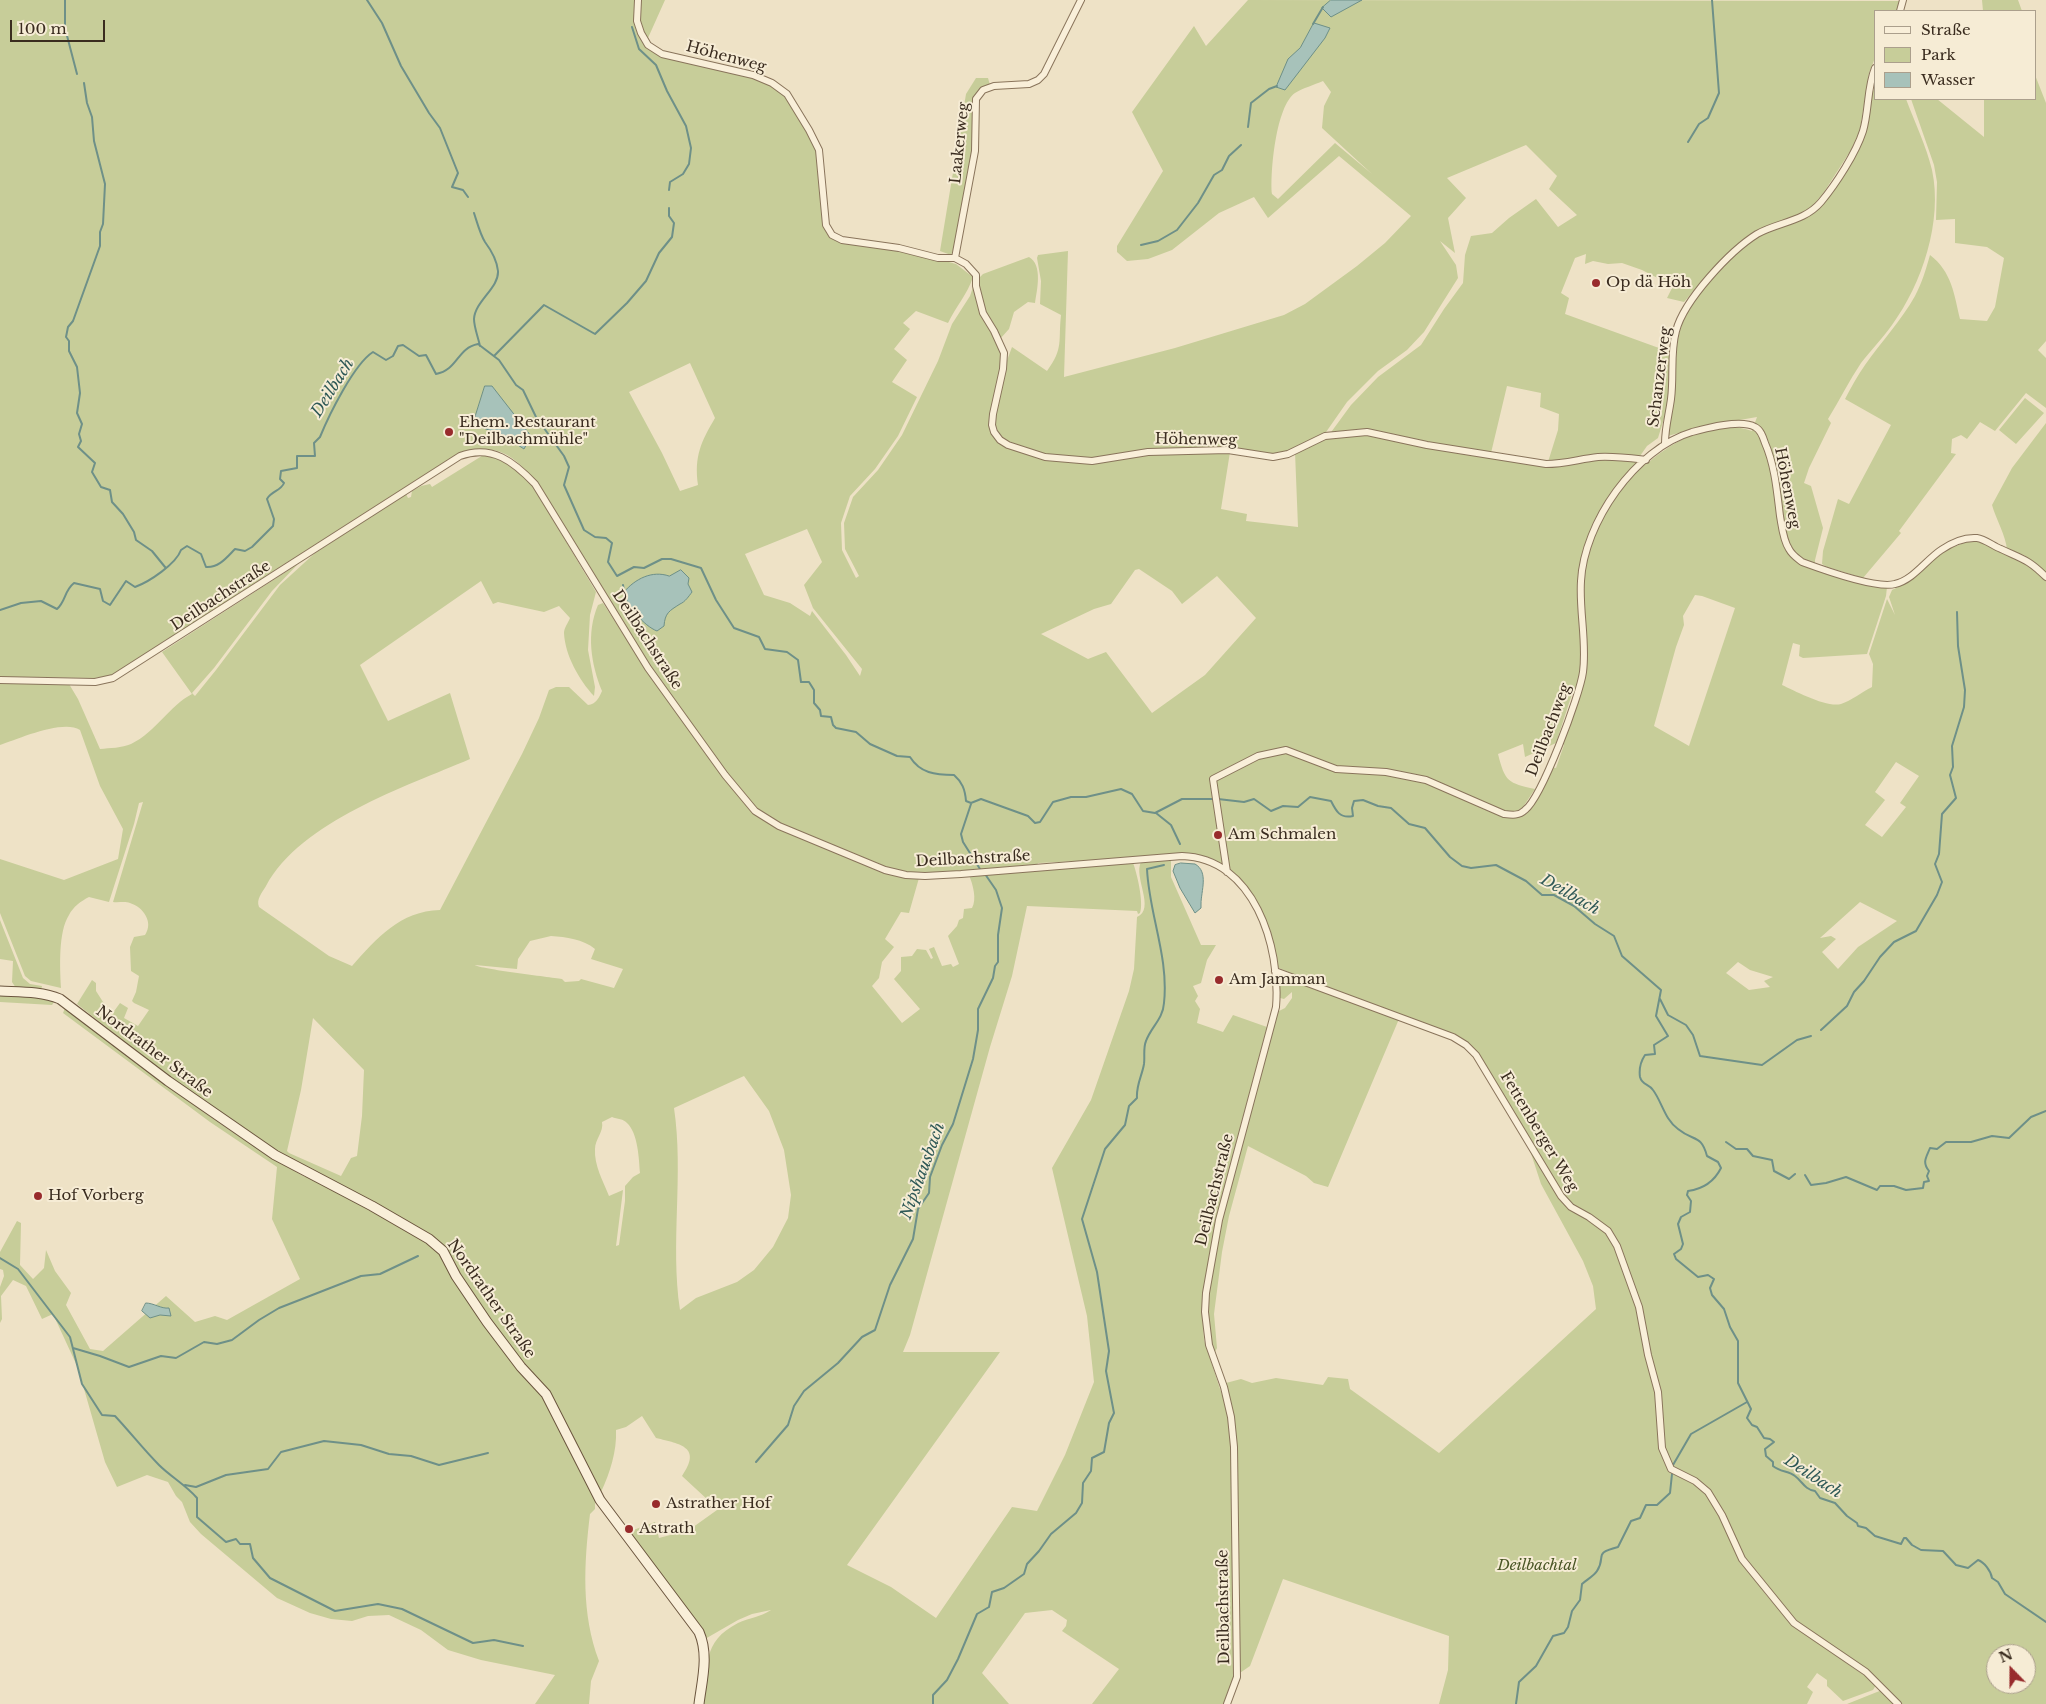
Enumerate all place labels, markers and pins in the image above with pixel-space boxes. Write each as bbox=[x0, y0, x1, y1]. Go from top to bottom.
place label: Op dä Höh bbox=[1606, 274, 1691, 292]
marker: Op dä Höh bbox=[1590, 277, 1602, 289]
place label: Ehem. Restaurant "Deilbachmühle" bbox=[459, 414, 596, 449]
marker: Ehem. Restaurant "Deilbachmühle" bbox=[443, 426, 455, 438]
place label: Am Schmalen bbox=[1228, 826, 1336, 844]
marker: Am Schmalen bbox=[1212, 829, 1224, 841]
place label: Am Jamman bbox=[1229, 971, 1326, 989]
marker: Am Jamman bbox=[1213, 974, 1225, 986]
place label: Hof Vorberg bbox=[48, 1187, 144, 1205]
marker: Hof Vorberg bbox=[32, 1190, 44, 1202]
place label: Astrather Hof bbox=[666, 1495, 771, 1513]
marker: Astrather Hof bbox=[650, 1498, 662, 1510]
place label: Astrath bbox=[639, 1520, 695, 1538]
marker: Astrath bbox=[623, 1523, 635, 1535]

